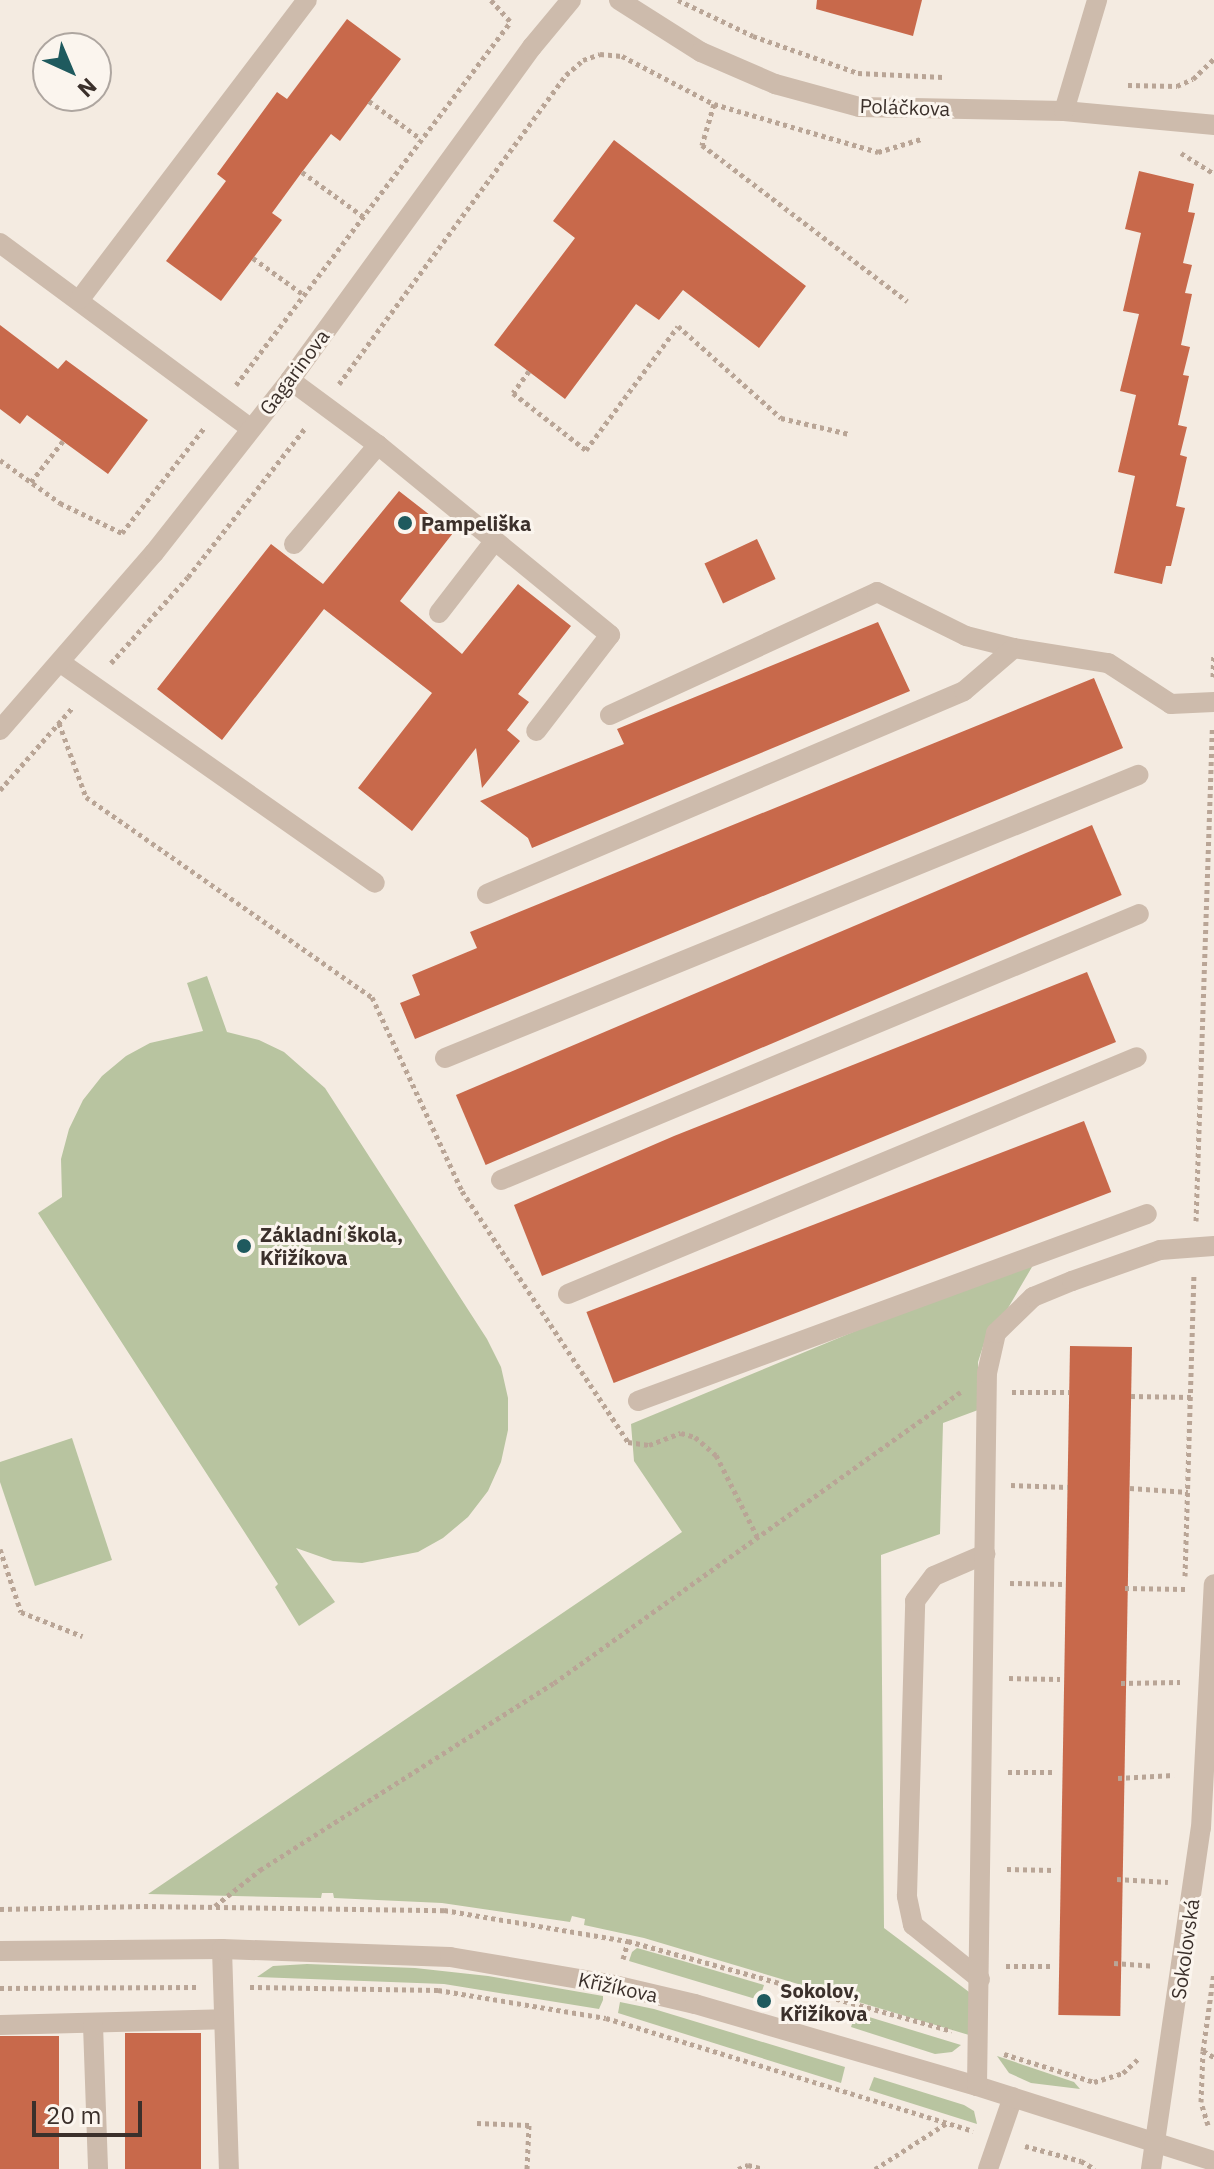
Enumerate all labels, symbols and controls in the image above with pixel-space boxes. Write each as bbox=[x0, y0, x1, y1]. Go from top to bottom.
north arrow bbox=[32, 32, 112, 112]
text: N bbox=[72, 72, 103, 104]
street label: Poláčkova bbox=[859, 93, 951, 121]
street label: Gagarinova bbox=[254, 325, 334, 419]
place label: Pampeliška bbox=[421, 511, 531, 535]
marker: Pampeliška bbox=[396, 514, 414, 532]
place label: Základní škola, Křižíkova bbox=[260, 1222, 403, 1269]
marker: Základní škola, Křižíkova bbox=[235, 1237, 253, 1255]
street label: Sokolovská bbox=[1166, 1897, 1204, 2001]
street label: Křižíkova bbox=[576, 1967, 660, 2007]
place label: Sokolov, Křižíkova bbox=[780, 1978, 868, 2025]
marker: Sokolov, Křižíkova bbox=[755, 1992, 773, 2010]
scale bar bbox=[36, 2085, 146, 2135]
text: 20 m bbox=[46, 2099, 101, 2131]

